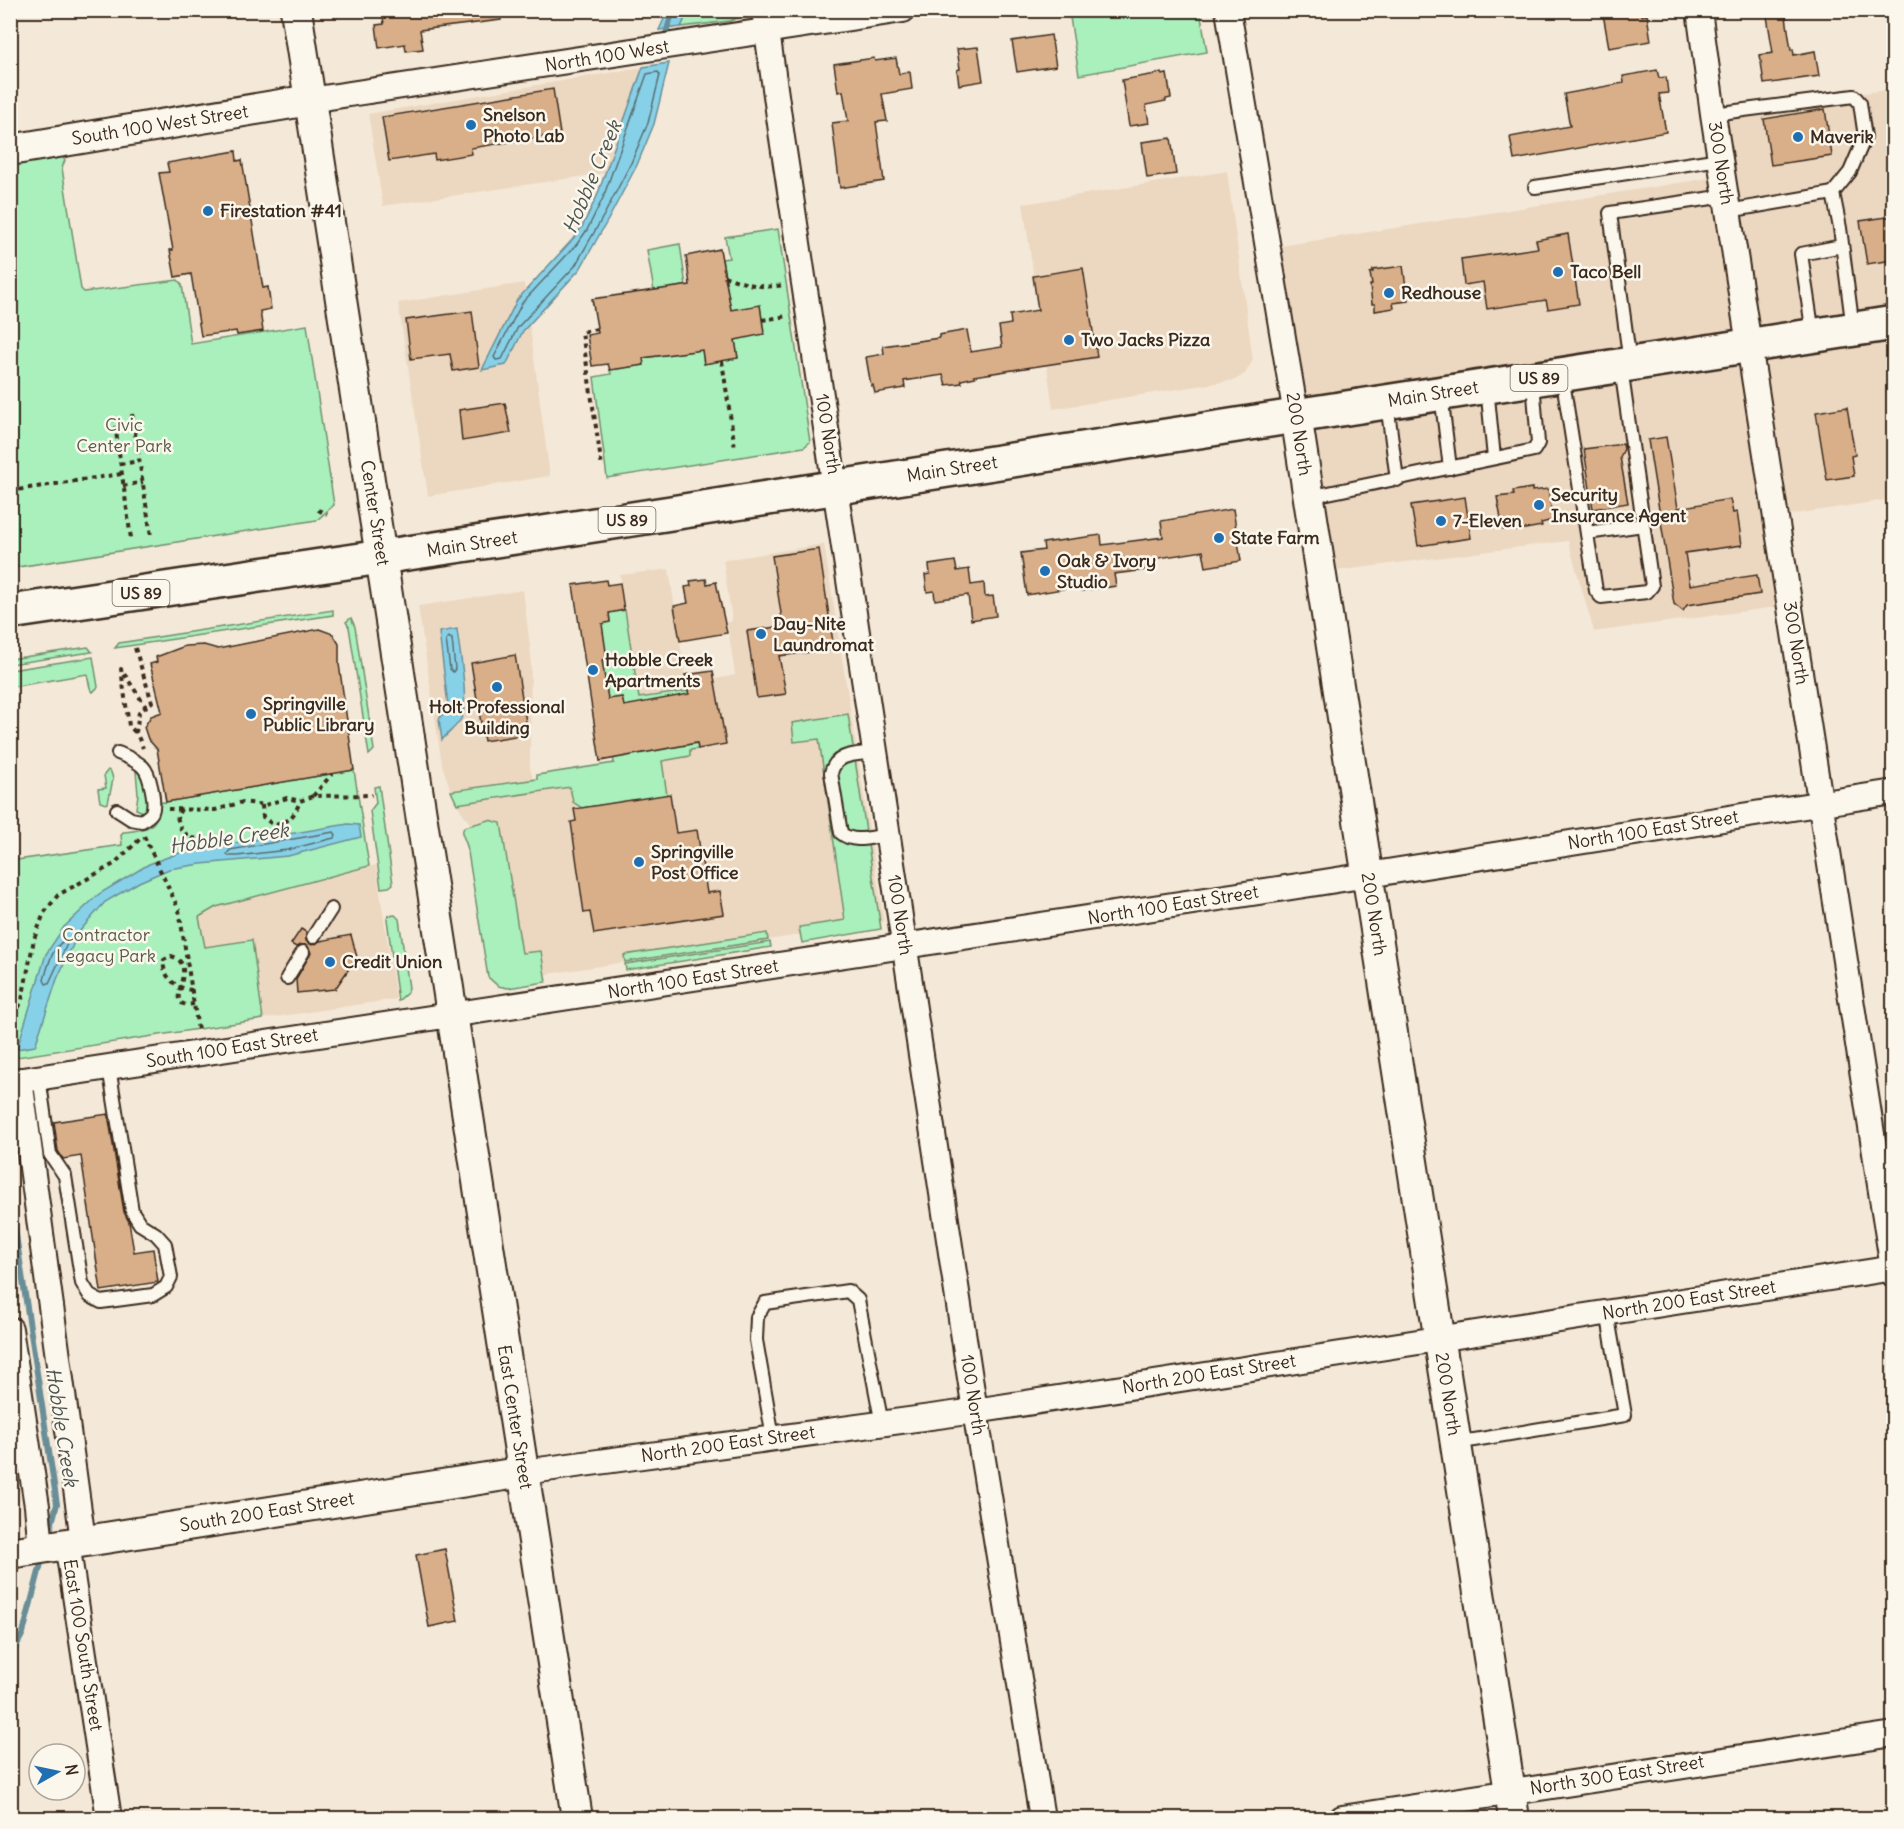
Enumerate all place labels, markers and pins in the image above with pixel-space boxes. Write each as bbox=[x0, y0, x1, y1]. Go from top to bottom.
place label: Snelson Photo Lab bbox=[483, 103, 565, 147]
marker: Snelson Photo Lab bbox=[464, 118, 478, 132]
place label: Maverik bbox=[1810, 125, 1874, 148]
marker: Maverik bbox=[1791, 130, 1805, 144]
place label: Firestation #41 bbox=[220, 199, 342, 222]
marker: Firestation #41 bbox=[201, 204, 215, 218]
place label: Taco Bell bbox=[1570, 260, 1641, 283]
marker: Taco Bell bbox=[1551, 265, 1565, 279]
place label: Redhouse bbox=[1401, 281, 1482, 304]
marker: Redhouse bbox=[1382, 286, 1396, 300]
place label: Two Jacks Pizza bbox=[1081, 328, 1210, 351]
marker: Two Jacks Pizza bbox=[1062, 333, 1076, 347]
place label: Security Insurance Agent bbox=[1551, 483, 1687, 527]
marker: Security Insurance Agent bbox=[1532, 498, 1546, 512]
place label: 7-Eleven bbox=[1453, 509, 1523, 532]
marker: 7-Eleven bbox=[1434, 514, 1448, 528]
place label: State Farm bbox=[1231, 526, 1320, 549]
marker: State Farm bbox=[1212, 531, 1226, 545]
place label: Oak & Ivory Studio bbox=[1057, 549, 1156, 593]
marker: Oak & Ivory Studio bbox=[1038, 564, 1052, 578]
place label: Day-Nite Laundromat bbox=[773, 612, 875, 656]
marker: Day-Nite Laundromat bbox=[754, 627, 768, 641]
place label: Hobble Creek Apartments bbox=[605, 648, 713, 692]
marker: Hobble Creek Apartments bbox=[586, 663, 600, 677]
marker: Holt Professional Building bbox=[490, 680, 504, 694]
place label: Springville Public Library bbox=[263, 692, 375, 736]
place label: Holt Professional Building bbox=[429, 695, 565, 739]
marker: Springville Public Library bbox=[244, 707, 258, 721]
place label: Springville Post Office bbox=[651, 840, 739, 884]
marker: Springville Post Office bbox=[632, 855, 646, 869]
place label: Credit Union bbox=[342, 950, 443, 973]
marker: Credit Union bbox=[323, 955, 337, 969]

